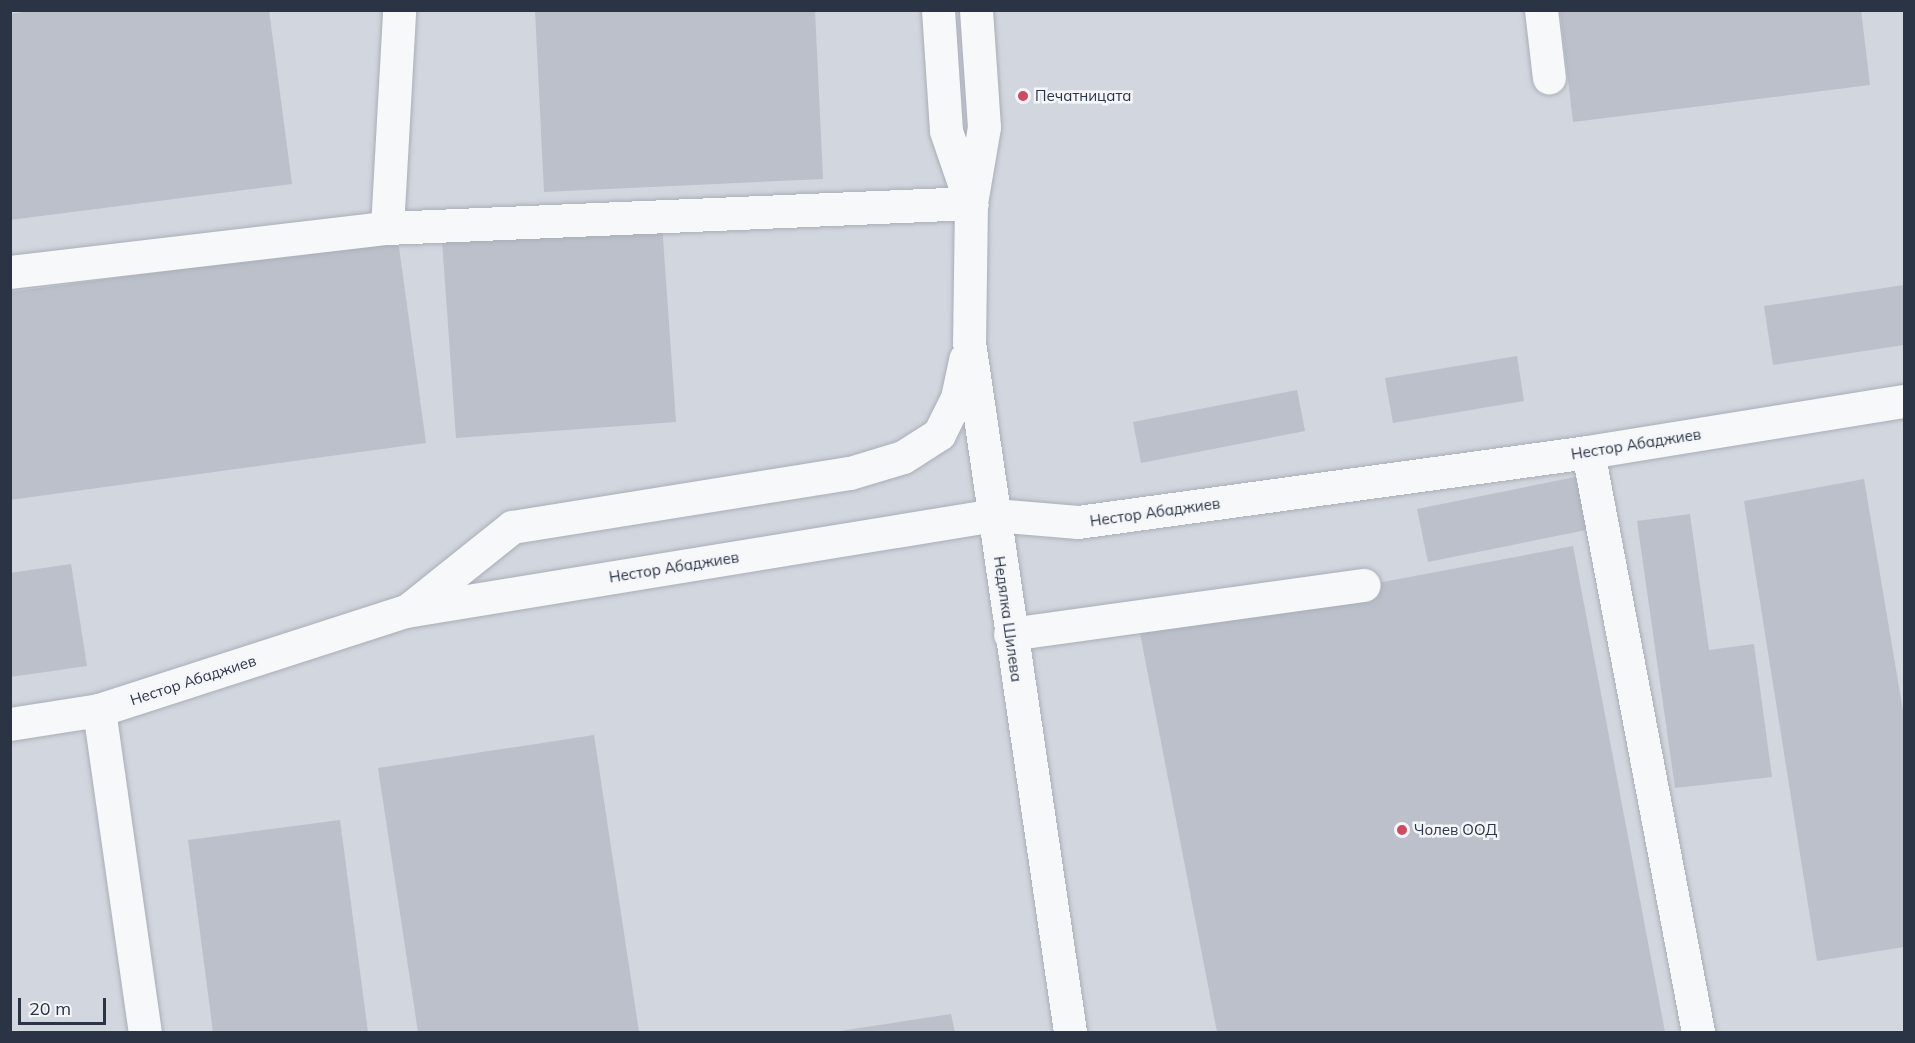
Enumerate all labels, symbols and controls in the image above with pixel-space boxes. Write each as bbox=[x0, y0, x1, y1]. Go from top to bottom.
place label: Печатницата bbox=[1035, 87, 1131, 105]
marker: Печатницата bbox=[1016, 89, 1030, 103]
street label: Нестор Абаджиев bbox=[1570, 425, 1702, 463]
street label: Нестор Абаджиев bbox=[1089, 494, 1221, 530]
street label: Нестор Абаджиев bbox=[608, 548, 740, 586]
street label: Недялка Шилева bbox=[990, 555, 1026, 683]
street label: Нестор Абаджиев bbox=[128, 651, 258, 709]
place label: Чолев ООД bbox=[1414, 821, 1497, 839]
marker: Чолев ООД bbox=[1395, 823, 1409, 837]
scale bar bbox=[21, 986, 110, 1024]
text: 20 m bbox=[29, 997, 71, 1020]

